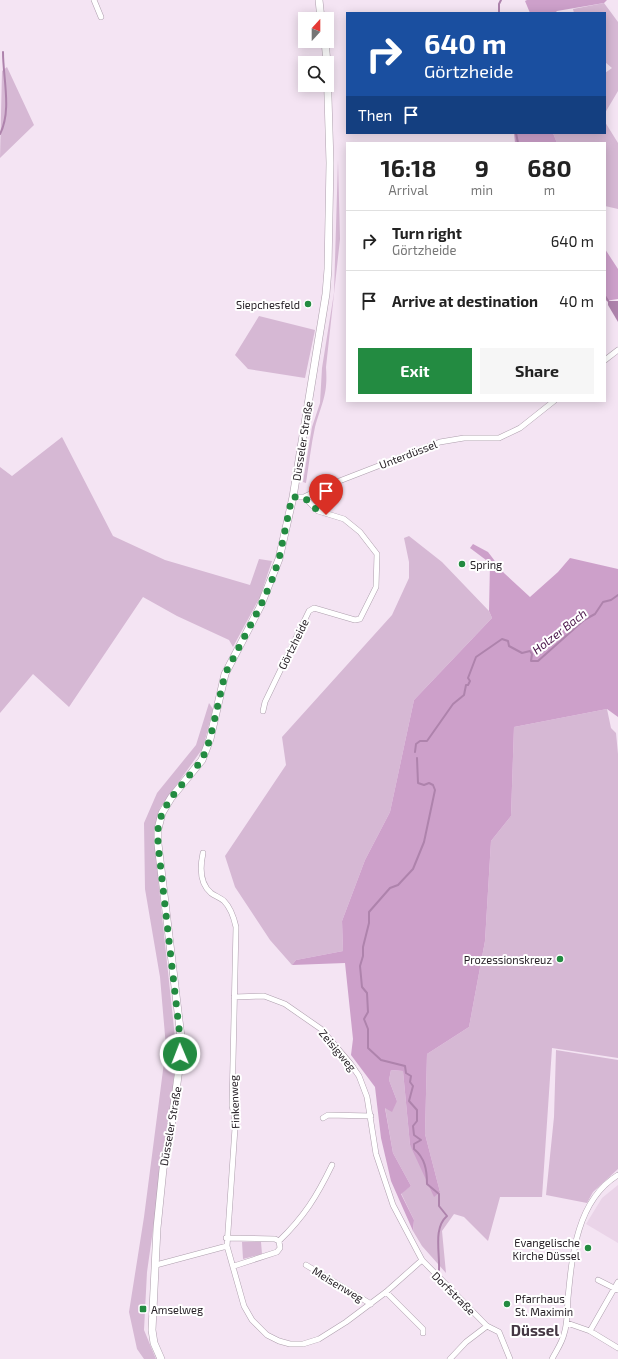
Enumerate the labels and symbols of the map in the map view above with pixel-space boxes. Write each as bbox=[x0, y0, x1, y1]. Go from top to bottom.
north arrow bbox=[298, 12, 334, 48]
place label: Siepchesfeld bbox=[236, 298, 300, 311]
marker: Siepchesfeld bbox=[303, 299, 313, 309]
street label: Düsseler Straße bbox=[289, 400, 315, 482]
street label: Unterdüssel bbox=[377, 437, 440, 471]
pin bbox=[309, 474, 343, 515]
place label: Spring bbox=[470, 558, 502, 571]
marker: Spring bbox=[457, 559, 467, 569]
water label: Holzer Bach bbox=[529, 605, 589, 657]
street label: Görtzheide bbox=[275, 617, 311, 671]
place label: Prozessionskreuz bbox=[464, 953, 552, 966]
marker: Prozessionskreuz bbox=[555, 954, 565, 964]
street label: Zeisigweg bbox=[317, 1027, 359, 1073]
position arrow bbox=[159, 1033, 201, 1075]
street label: Finkenweg bbox=[227, 1075, 241, 1129]
street label: Düsseler Straße bbox=[157, 1085, 183, 1167]
place label: Evangelische Kirche Düssel bbox=[512, 1236, 581, 1262]
marker: Evangelische Kirche Düssel bbox=[583, 1243, 593, 1253]
street label: Meisenweg bbox=[310, 1264, 366, 1304]
street label: Dorfstraße bbox=[430, 1269, 478, 1317]
place label: Pfarrhaus St. Maximin bbox=[515, 1292, 573, 1318]
marker: Pfarrhaus St. Maximin bbox=[502, 1299, 512, 1309]
place label: Amselweg bbox=[151, 1303, 203, 1316]
marker: Amselweg bbox=[138, 1304, 148, 1314]
district label: Düssel bbox=[511, 1321, 559, 1339]

